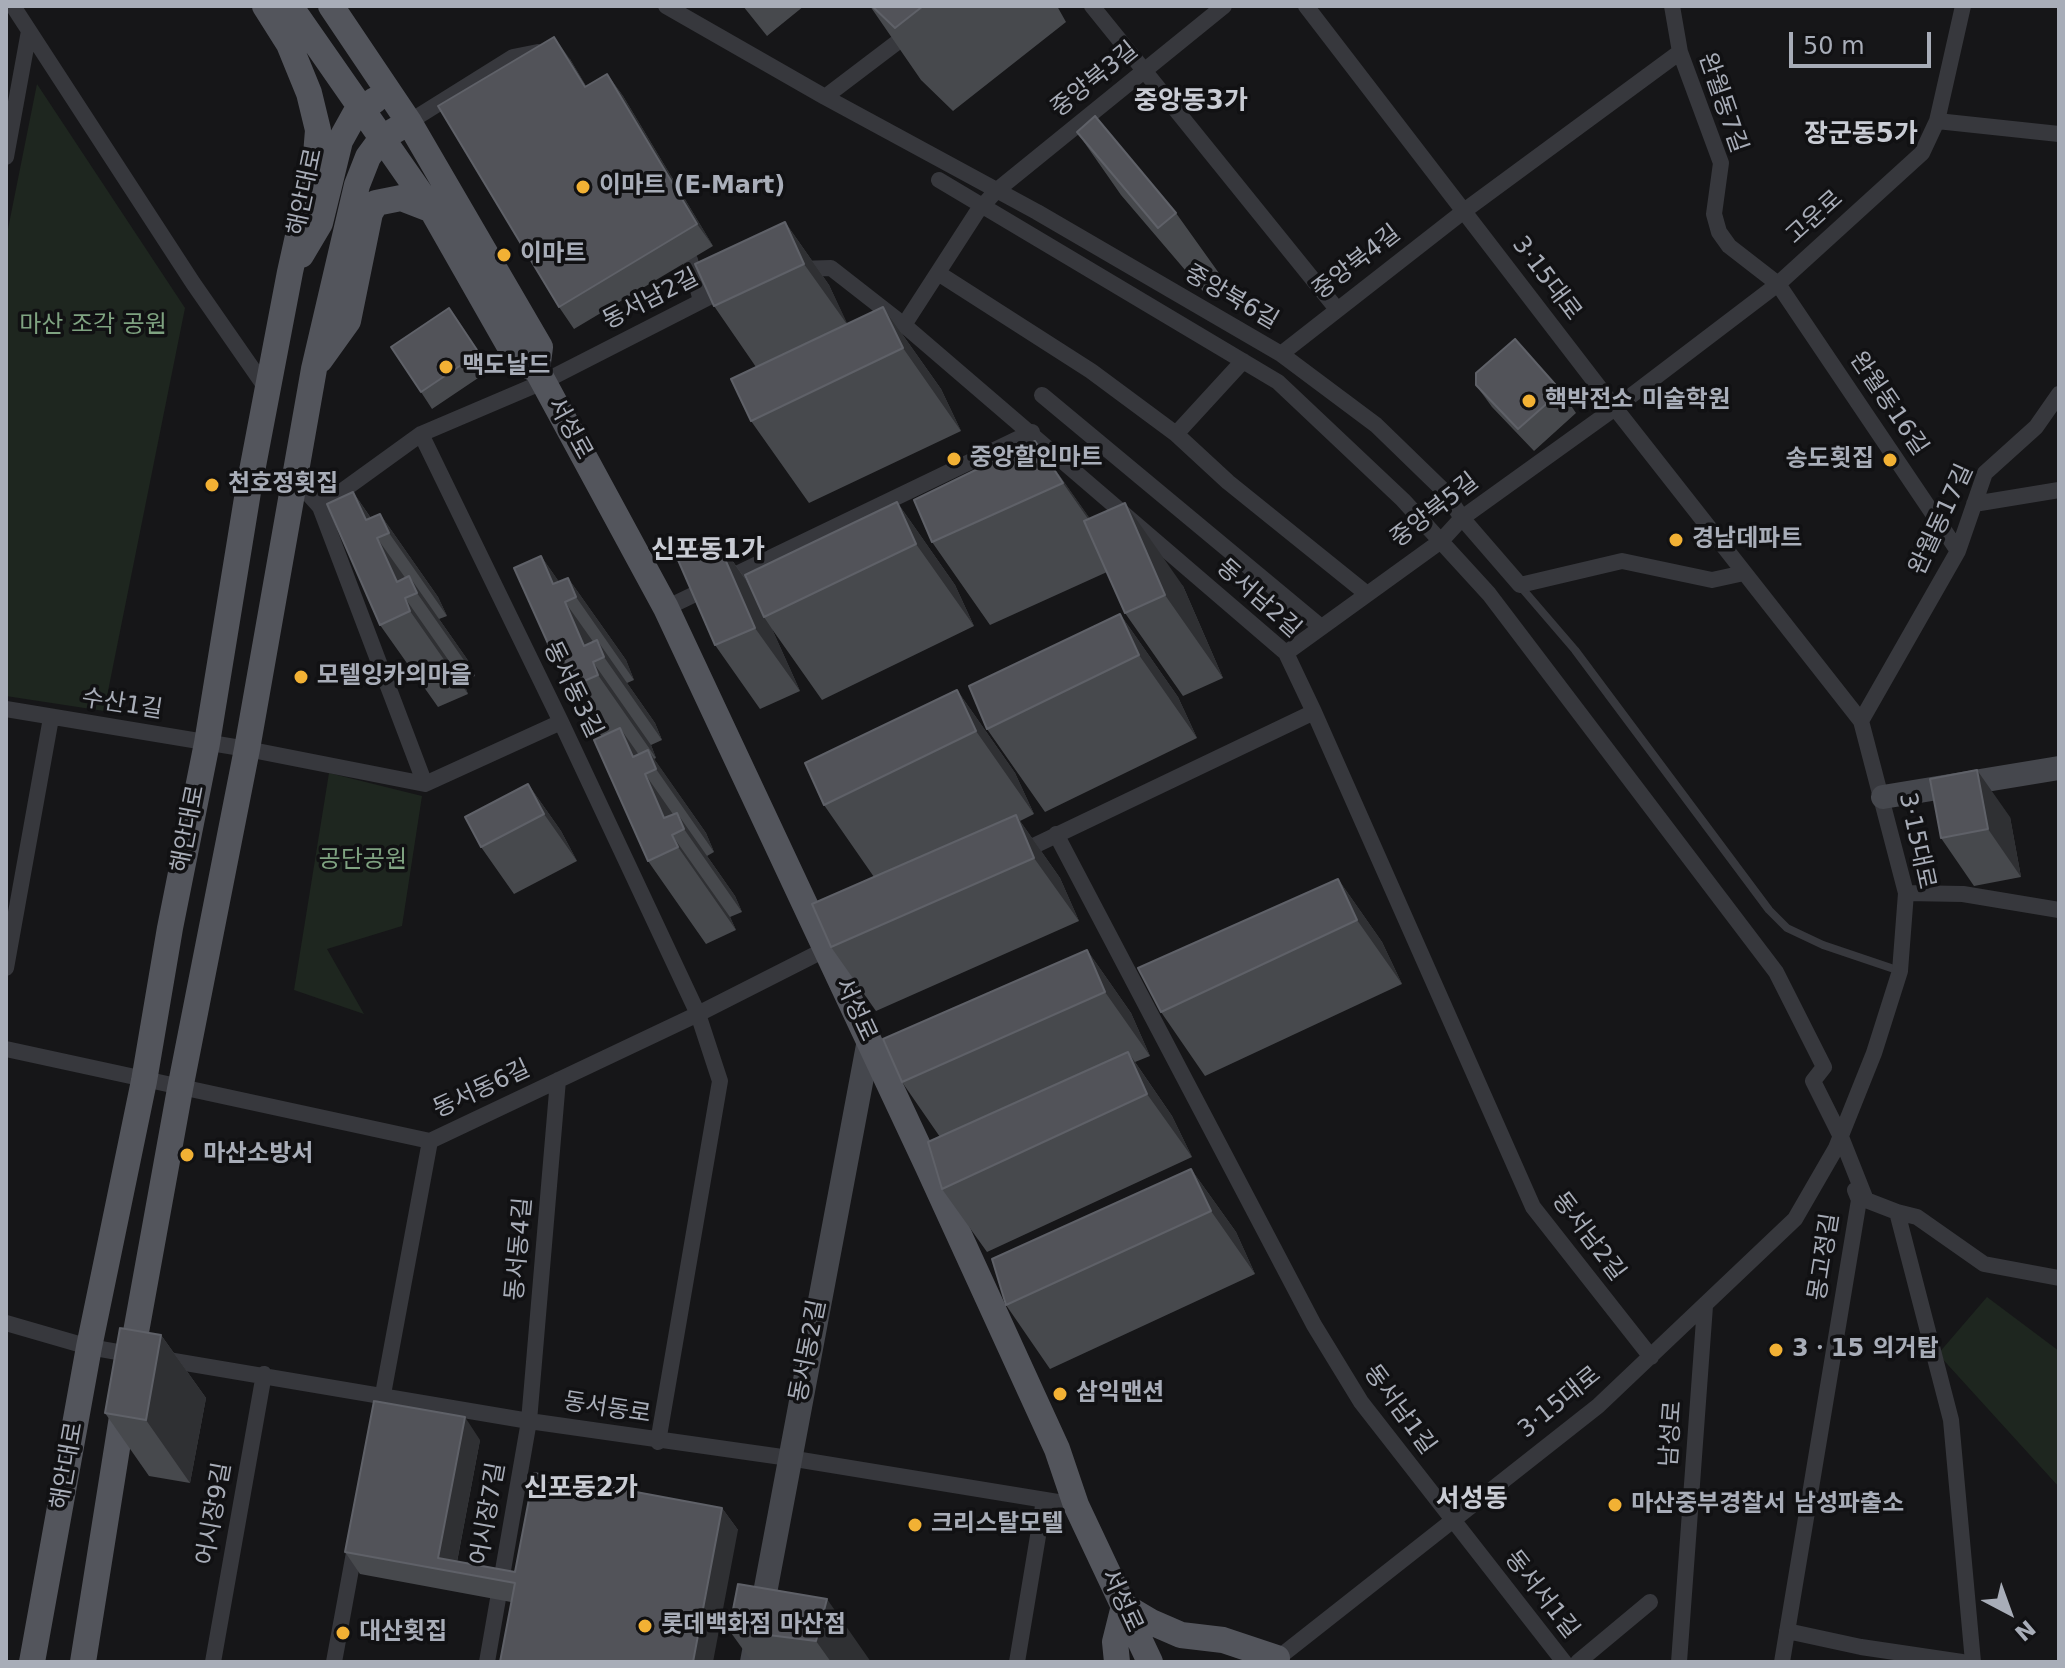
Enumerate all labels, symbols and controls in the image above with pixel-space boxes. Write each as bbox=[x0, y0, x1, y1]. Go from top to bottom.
scale bar bbox=[1793, 16, 1935, 66]
text: 50 m bbox=[1803, 32, 1865, 60]
street label: 중앙북3길 bbox=[1046, 36, 1144, 124]
street label: 완월동7길 bbox=[1692, 49, 1752, 157]
district label: 중앙동3가 bbox=[1134, 86, 1248, 118]
district label: 장군동5가 bbox=[1804, 119, 1918, 151]
street label: 해안대로 bbox=[283, 146, 329, 238]
place label: 이마트 (E-Mart) bbox=[599, 173, 785, 201]
marker: 이마트 (E-Mart) bbox=[574, 178, 592, 196]
street label: 고운로 bbox=[1781, 185, 1849, 251]
street label: 중앙북4길 bbox=[1307, 220, 1407, 306]
street label: 3·15대로 bbox=[1505, 231, 1587, 327]
place label: 이마트 bbox=[520, 241, 586, 269]
marker: 이마트 bbox=[495, 246, 513, 264]
street label: 중앙북6길 bbox=[1179, 260, 1283, 336]
street label: 동서남2길 bbox=[598, 264, 704, 336]
park label: 마산 조각 공원 bbox=[19, 312, 167, 340]
street label: 완월동16길 bbox=[1843, 347, 1933, 461]
place label: 맥도날드 bbox=[462, 353, 550, 381]
marker: 맥도날드 bbox=[437, 358, 455, 376]
place label: 핵박전소 미술학원 bbox=[1545, 387, 1730, 415]
marker: 핵박전소 미술학원 bbox=[1520, 392, 1538, 410]
street label: 서성로 bbox=[540, 393, 598, 465]
place label: 중앙할인마트 bbox=[970, 445, 1102, 473]
place label: 송도횟집 bbox=[1786, 446, 1874, 474]
marker: 중앙할인마트 bbox=[945, 450, 963, 468]
marker: 송도횟집 bbox=[1881, 451, 1899, 469]
street label: 완월동17길 bbox=[1904, 460, 1980, 580]
street label: 중앙북5길 bbox=[1385, 468, 1485, 554]
place label: 천호정횟집 bbox=[228, 471, 338, 499]
marker: 천호정횟집 bbox=[203, 476, 221, 494]
place label: 경남데파트 bbox=[1692, 526, 1802, 554]
marker: 경남데파트 bbox=[1667, 531, 1685, 549]
district label: 신포동1가 bbox=[651, 535, 765, 567]
street label: 동서남2길 bbox=[1210, 554, 1306, 644]
street label: 동서동3길 bbox=[536, 637, 608, 743]
place label: 모텔잉카의마을 bbox=[317, 663, 472, 691]
marker: 모텔잉카의마을 bbox=[292, 668, 310, 686]
street label: 수산1길 bbox=[79, 684, 165, 726]
street label: 해안대로 bbox=[166, 783, 212, 875]
street label: 3·15대로 bbox=[1892, 790, 1940, 892]
park label: 공단공원 bbox=[319, 847, 407, 875]
street label: 서성로 bbox=[828, 974, 882, 1046]
street label: 동서동6길 bbox=[429, 1055, 535, 1125]
place label: 마산소방서 bbox=[203, 1141, 313, 1169]
marker: 마산소방서 bbox=[178, 1146, 196, 1164]
street label: 동서남2길 bbox=[1545, 1187, 1631, 1287]
street label: 동서동4길 bbox=[501, 1196, 539, 1302]
street label: 몽고정길 bbox=[1804, 1211, 1846, 1303]
street label: 동서동2길 bbox=[785, 1297, 833, 1405]
place label: 3ㆍ15 의거탑 bbox=[1792, 1336, 1939, 1364]
marker: 3ㆍ15 의거탑 bbox=[1767, 1341, 1785, 1359]
street label: 동서남1길 bbox=[1357, 1360, 1441, 1460]
street label: 3·15대로 bbox=[1513, 1361, 1607, 1445]
place label: 삼익맨션 bbox=[1076, 1380, 1164, 1408]
marker: 삼익맨션 bbox=[1051, 1385, 1069, 1403]
street label: 동서동로 bbox=[561, 1388, 653, 1430]
street label: 남성로 bbox=[1655, 1400, 1689, 1468]
street label: 해안대로 bbox=[46, 1420, 90, 1512]
street label: 어시장9길 bbox=[192, 1460, 238, 1568]
street label: 어시장7길 bbox=[466, 1460, 512, 1568]
district label: 신포동2가 bbox=[524, 1473, 638, 1505]
district label: 서성동 bbox=[1436, 1484, 1508, 1516]
place label: 마산중부경찰서 남성파출소 bbox=[1631, 1491, 1904, 1519]
marker: 마산중부경찰서 남성파출소 bbox=[1606, 1496, 1624, 1514]
place label: 크리스탈모텔 bbox=[931, 1511, 1063, 1539]
marker: 크리스탈모텔 bbox=[906, 1516, 924, 1534]
street label: 동서서1길 bbox=[1498, 1545, 1584, 1645]
street label: 서성로 bbox=[1094, 1565, 1148, 1637]
north arrow bbox=[1969, 1572, 2049, 1652]
place label: 롯데백화점 마산점 bbox=[661, 1612, 846, 1640]
text: N bbox=[2010, 1615, 2040, 1646]
marker: 롯데백화점 마산점 bbox=[636, 1617, 654, 1635]
place label: 대산횟집 bbox=[359, 1619, 447, 1647]
marker: 대산횟집 bbox=[334, 1624, 352, 1642]

